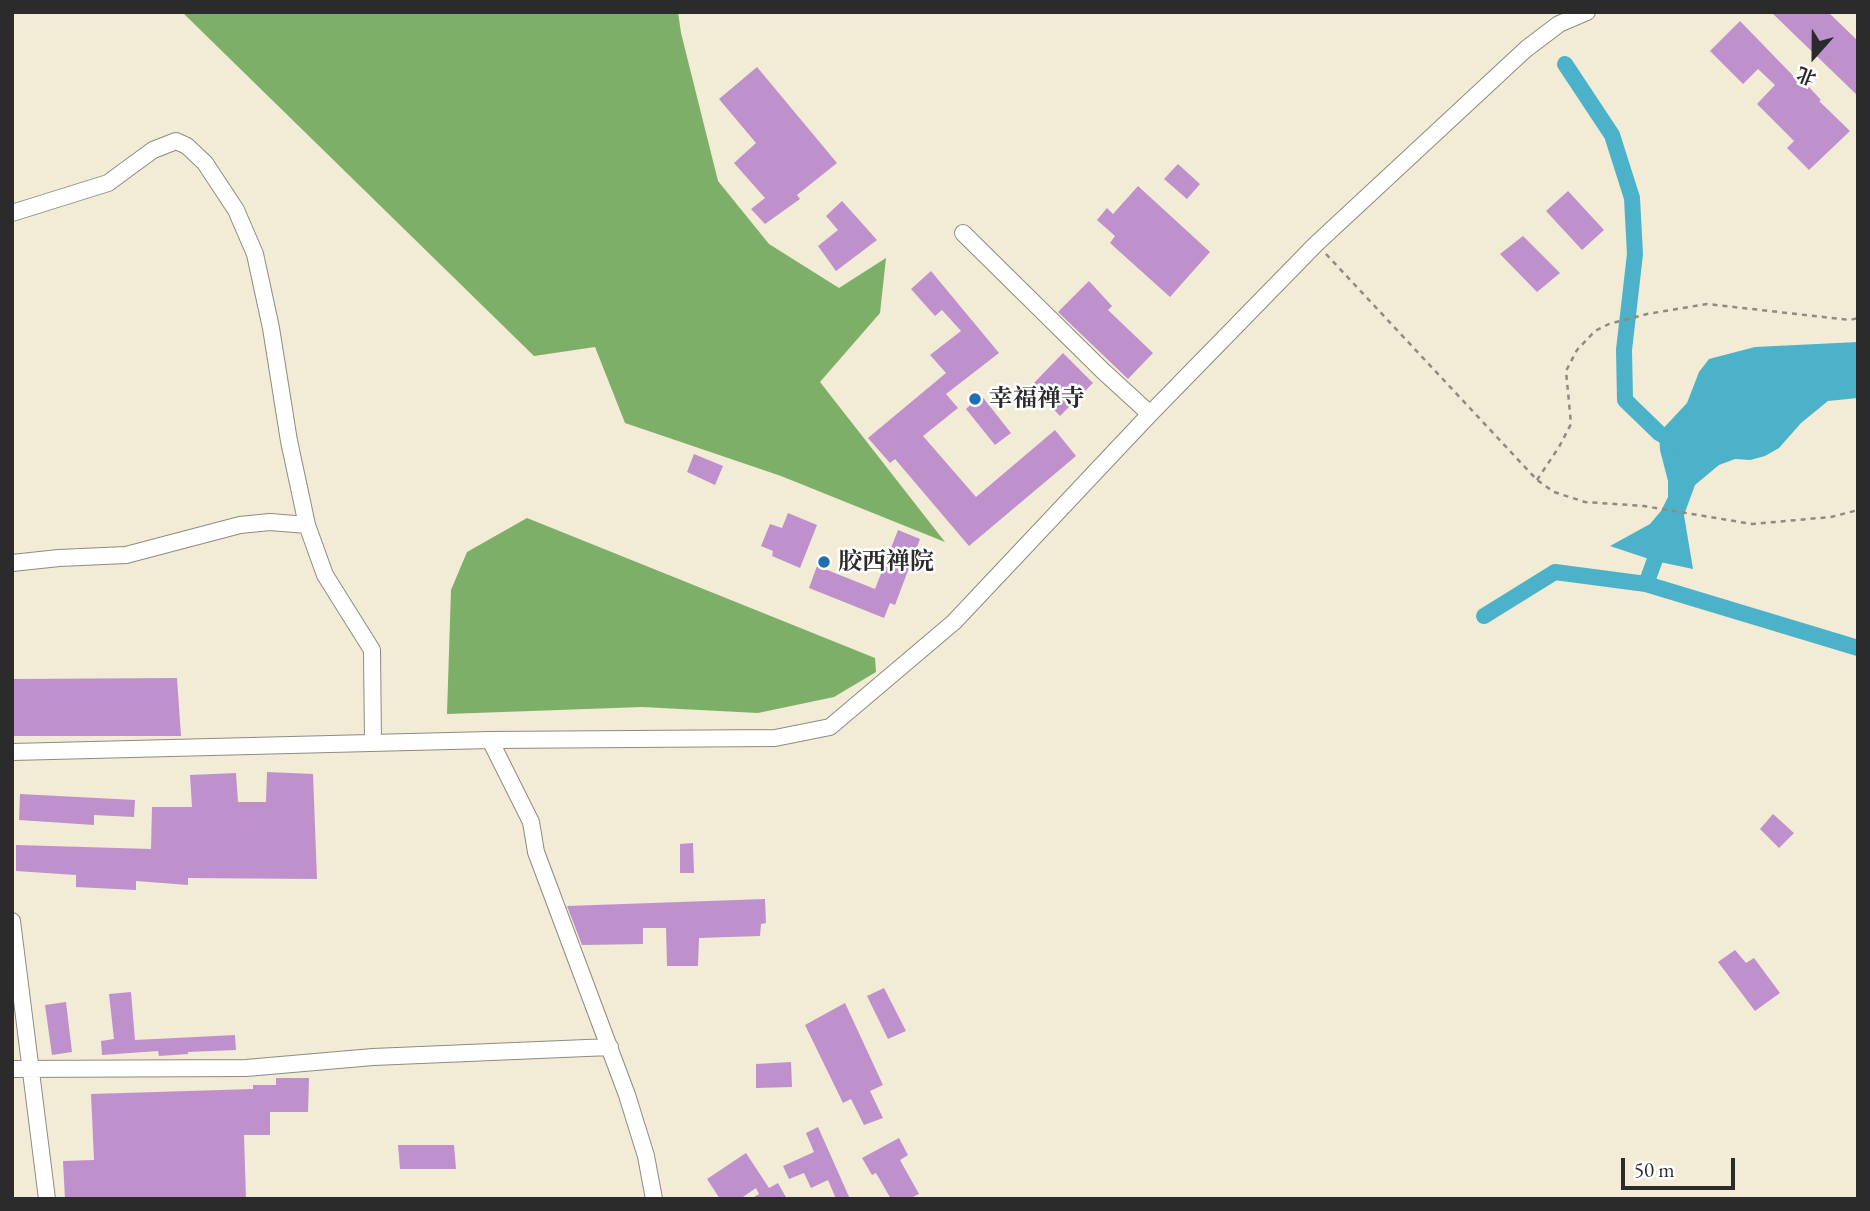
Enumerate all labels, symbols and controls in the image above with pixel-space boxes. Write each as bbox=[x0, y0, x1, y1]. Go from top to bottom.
north arrow bbox=[1779, 21, 1849, 91]
text: 北 bbox=[1793, 61, 1820, 91]
place label: 幸福禅寺 bbox=[989, 385, 1085, 413]
marker: 幸福禅寺 bbox=[967, 391, 983, 407]
place label: 胶西禅院 bbox=[838, 548, 934, 576]
marker: 胶西禅院 bbox=[816, 554, 832, 570]
scale bar bbox=[1625, 1144, 1739, 1188]
text: 50 m bbox=[1634, 1156, 1675, 1183]

